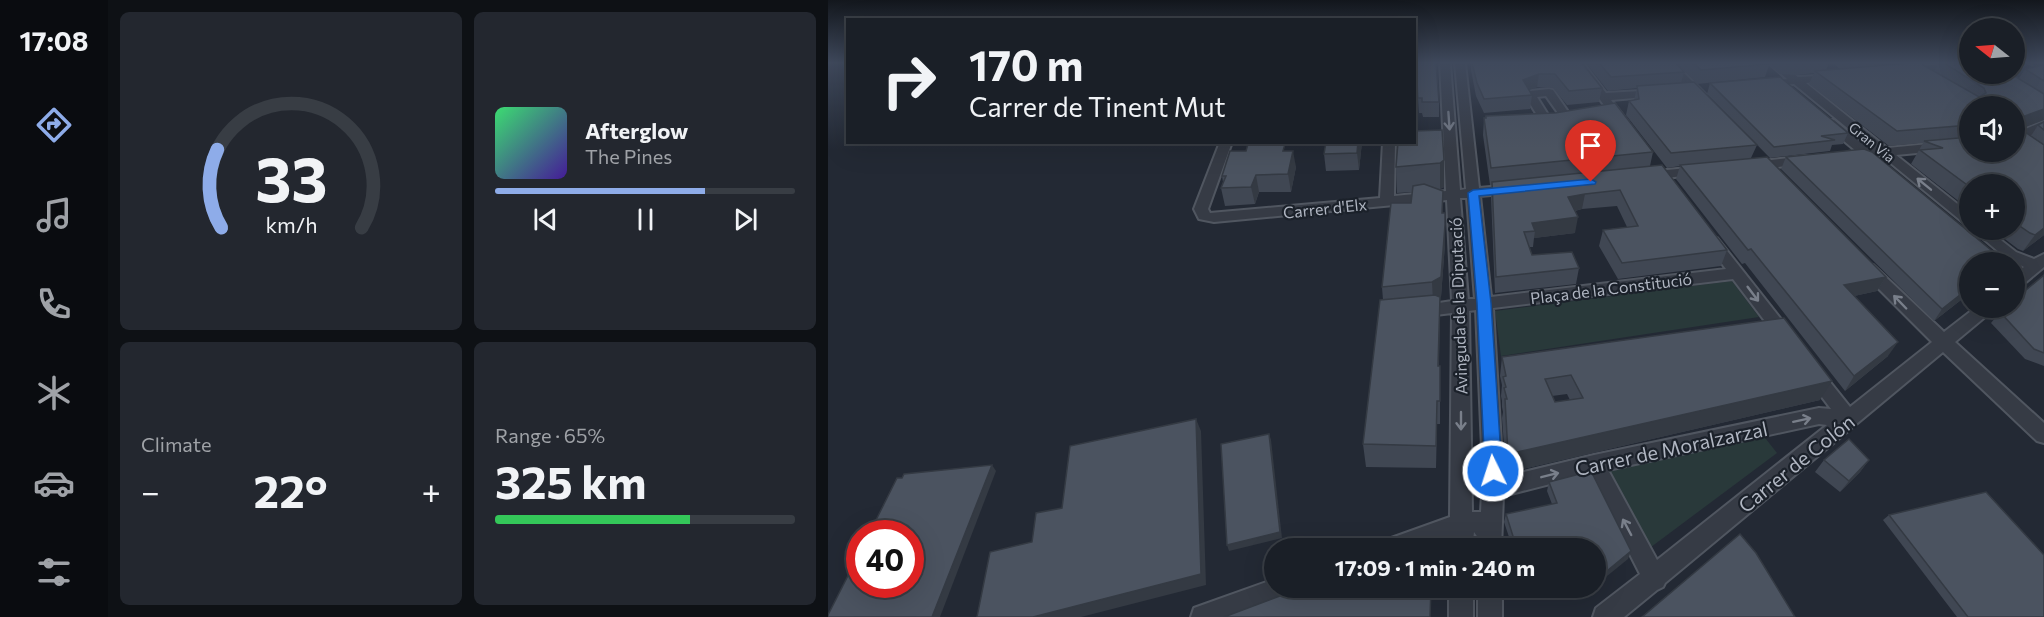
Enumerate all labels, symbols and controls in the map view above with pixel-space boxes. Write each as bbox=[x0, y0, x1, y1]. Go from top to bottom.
north arrow bbox=[1959, 18, 2025, 84]
map controls bbox=[1959, 18, 2025, 318]
text: 17:08 bbox=[20, 24, 88, 57]
text: 170 m bbox=[969, 38, 1083, 90]
icon: right bbox=[870, 42, 948, 120]
text: Carrer de Tinent Mut bbox=[969, 90, 1226, 123]
button: sound bbox=[1959, 96, 2025, 162]
icon: directions bbox=[33, 104, 75, 146]
one-way arrow bbox=[1444, 111, 1455, 131]
text: Afterglow bbox=[585, 117, 688, 144]
street label: Gran Via bbox=[1846, 118, 1898, 166]
pin bbox=[1565, 120, 1616, 182]
icon: arrive bbox=[1574, 129, 1607, 162]
text: 33 bbox=[255, 139, 327, 215]
text: The Pines bbox=[585, 144, 672, 168]
button: + bbox=[1959, 174, 2025, 240]
one-way arrow bbox=[1916, 178, 1932, 191]
icon: music bbox=[33, 194, 75, 236]
street label: Carrer d'Elx bbox=[1282, 194, 1368, 222]
icon: previous bbox=[529, 203, 562, 236]
icon: pause bbox=[629, 203, 662, 236]
icon: next bbox=[729, 203, 762, 236]
text: km/h bbox=[265, 212, 317, 238]
street label: Avinguda de la Diputació bbox=[1445, 217, 1471, 395]
button: − bbox=[1959, 252, 2025, 318]
street label: Plaça de la Constitució bbox=[1529, 269, 1693, 307]
icon: phone bbox=[33, 283, 75, 325]
one-way arrow bbox=[1746, 285, 1759, 301]
one-way arrow bbox=[1893, 295, 1908, 310]
icon: climate bbox=[33, 372, 75, 414]
street label: Carrer de Colón bbox=[1733, 409, 1859, 517]
one-way arrow bbox=[1456, 410, 1467, 430]
one-way arrow bbox=[1792, 414, 1811, 425]
street label: Carrer de Moralzarzal bbox=[1572, 416, 1770, 480]
text: Range · 65% bbox=[495, 423, 605, 447]
text: Climate bbox=[141, 432, 211, 456]
position arrow bbox=[1461, 439, 1525, 503]
text: 325 km bbox=[495, 453, 646, 508]
icon: car bbox=[33, 462, 75, 504]
text: 22° bbox=[254, 462, 328, 517]
one-way arrow bbox=[1540, 468, 1559, 480]
text: − bbox=[141, 470, 160, 511]
text: + bbox=[422, 470, 441, 511]
one-way arrow bbox=[1621, 519, 1633, 536]
speed limit sign: 40 bbox=[846, 520, 924, 598]
icon: filters bbox=[33, 551, 75, 593]
text: 17:09 · 1 min · 240 m bbox=[1335, 554, 1535, 581]

